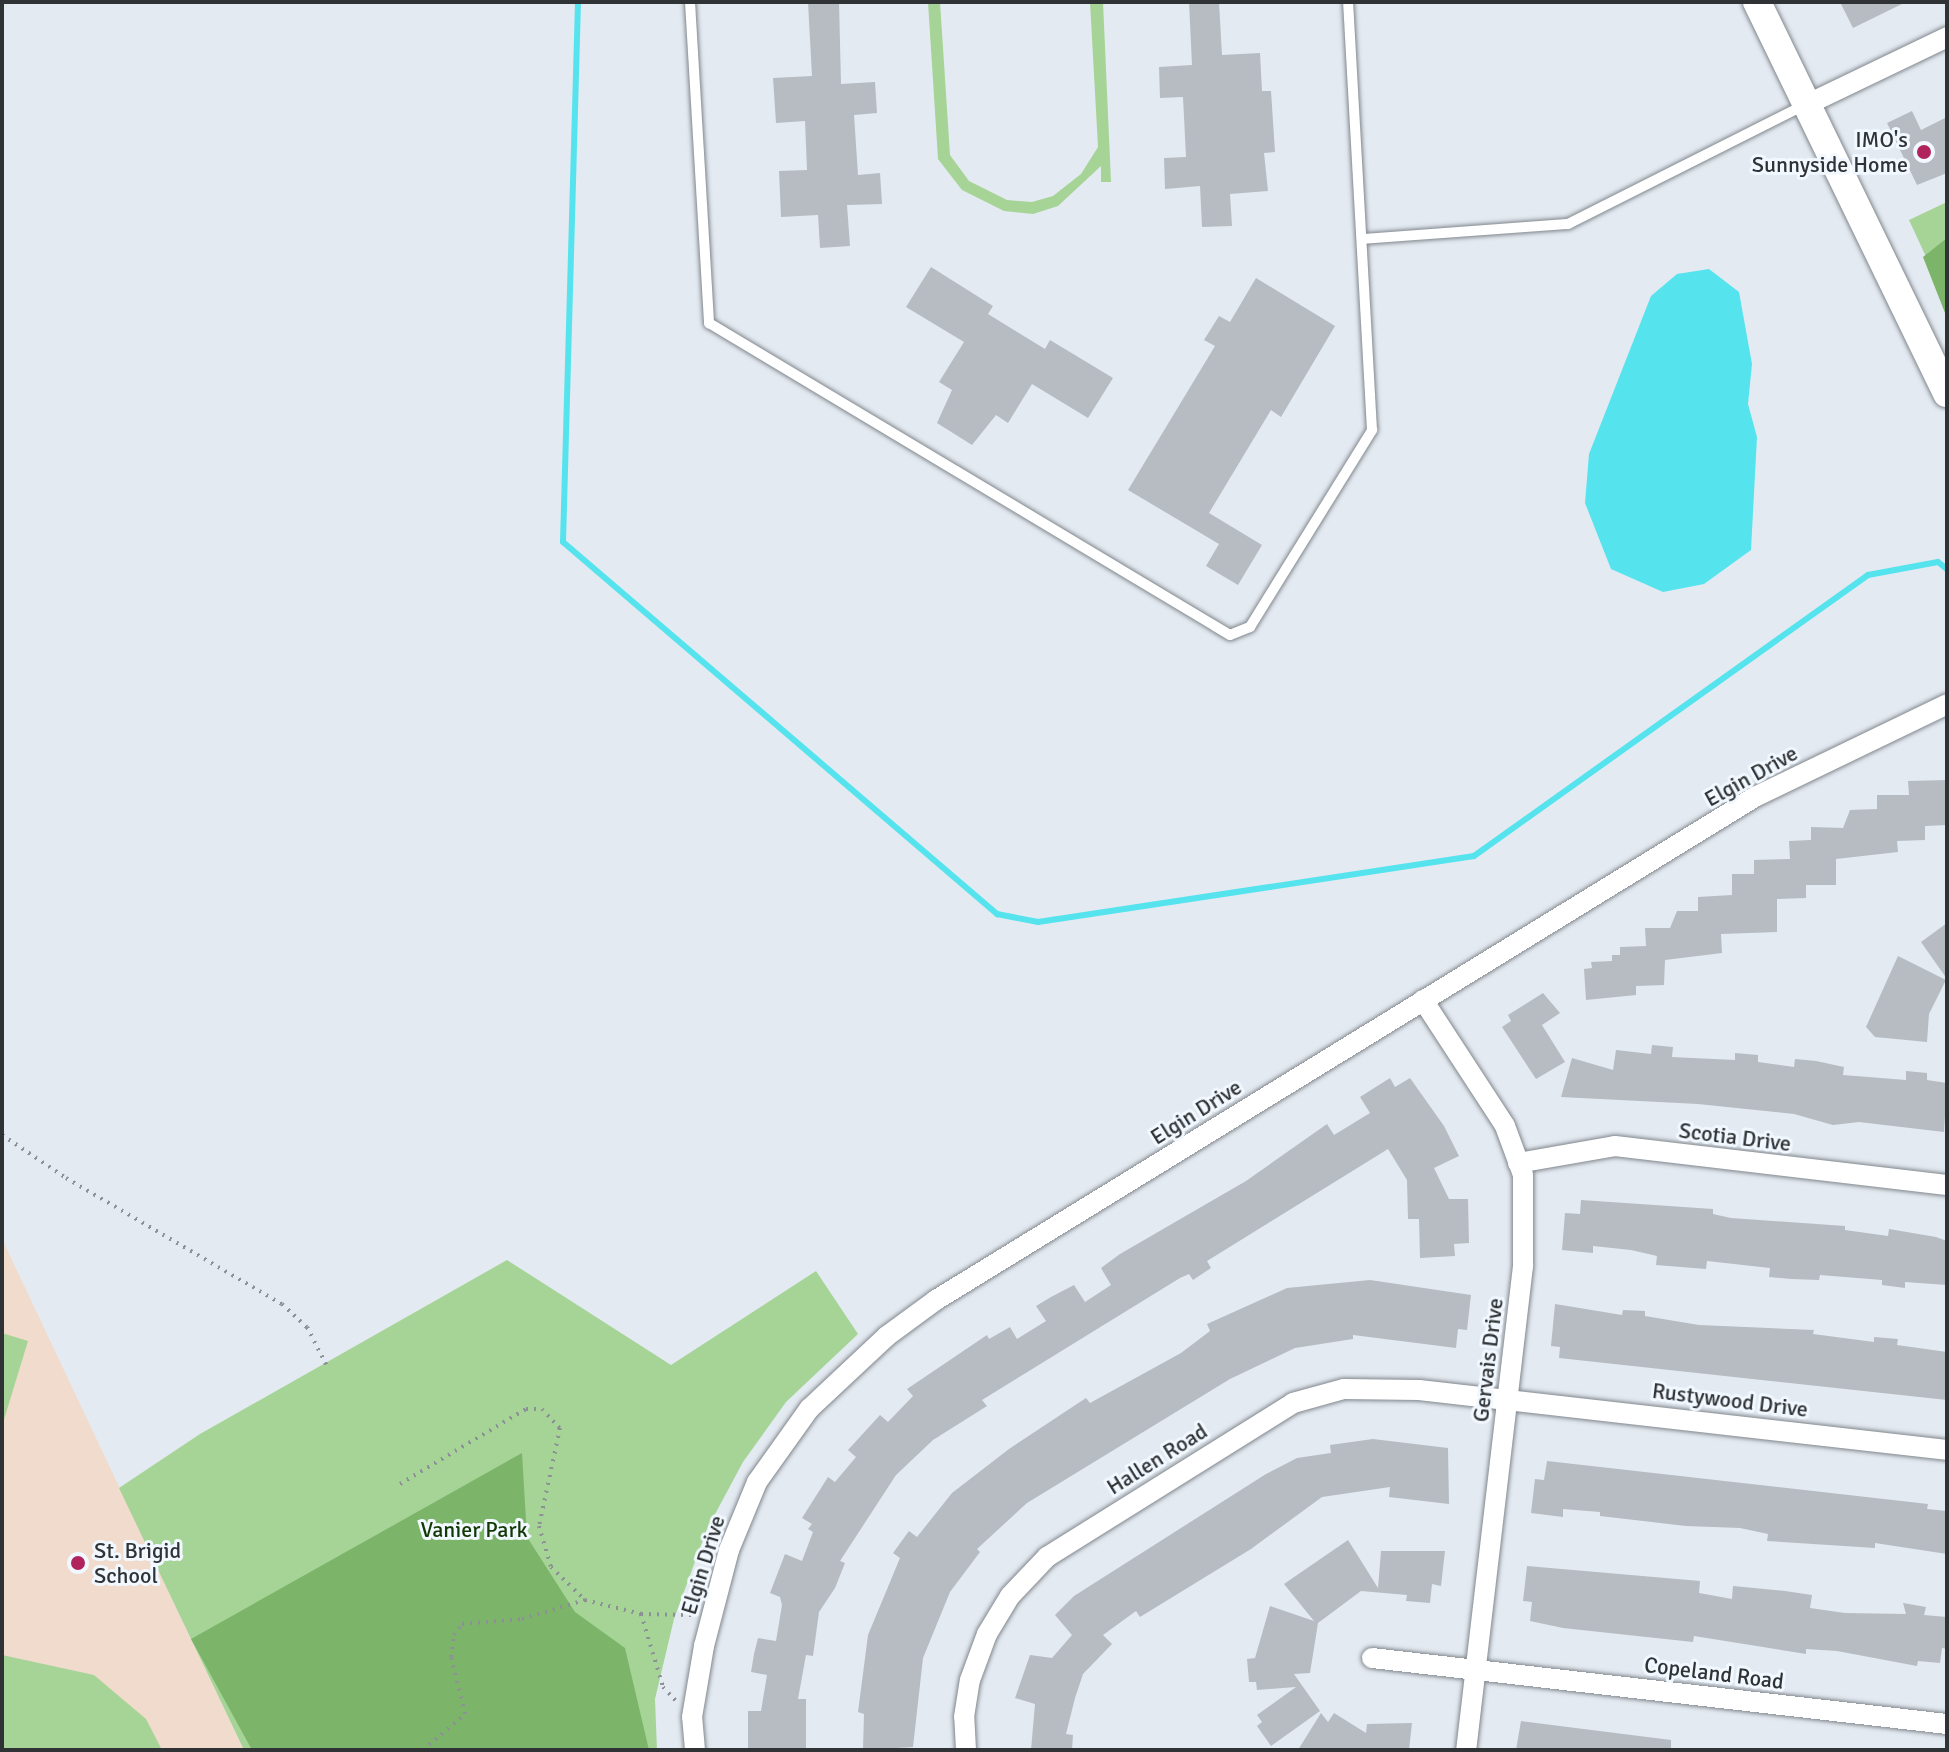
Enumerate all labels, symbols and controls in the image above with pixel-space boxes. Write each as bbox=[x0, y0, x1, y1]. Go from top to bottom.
place label: IMO's Sunnyside Home bbox=[1752, 126, 1908, 178]
marker: IMO's Sunnyside Home bbox=[1915, 143, 1933, 161]
street label: Elgin Drive bbox=[1700, 740, 1802, 812]
street label: Elgin Drive bbox=[1146, 1074, 1246, 1150]
street label: Scotia Drive bbox=[1677, 1117, 1793, 1157]
street label: Gervais Drive bbox=[1467, 1297, 1509, 1423]
street label: Rustywood Drive bbox=[1651, 1377, 1809, 1423]
street label: Hallen Road bbox=[1102, 1418, 1212, 1500]
street label: Elgin Drive bbox=[675, 1512, 731, 1618]
park label: Vanier Park bbox=[420, 1517, 528, 1543]
place label: St. Brigid School bbox=[94, 1537, 181, 1588]
marker: St. Brigid School bbox=[69, 1554, 87, 1572]
street label: Copeland Road bbox=[1643, 1651, 1785, 1695]

